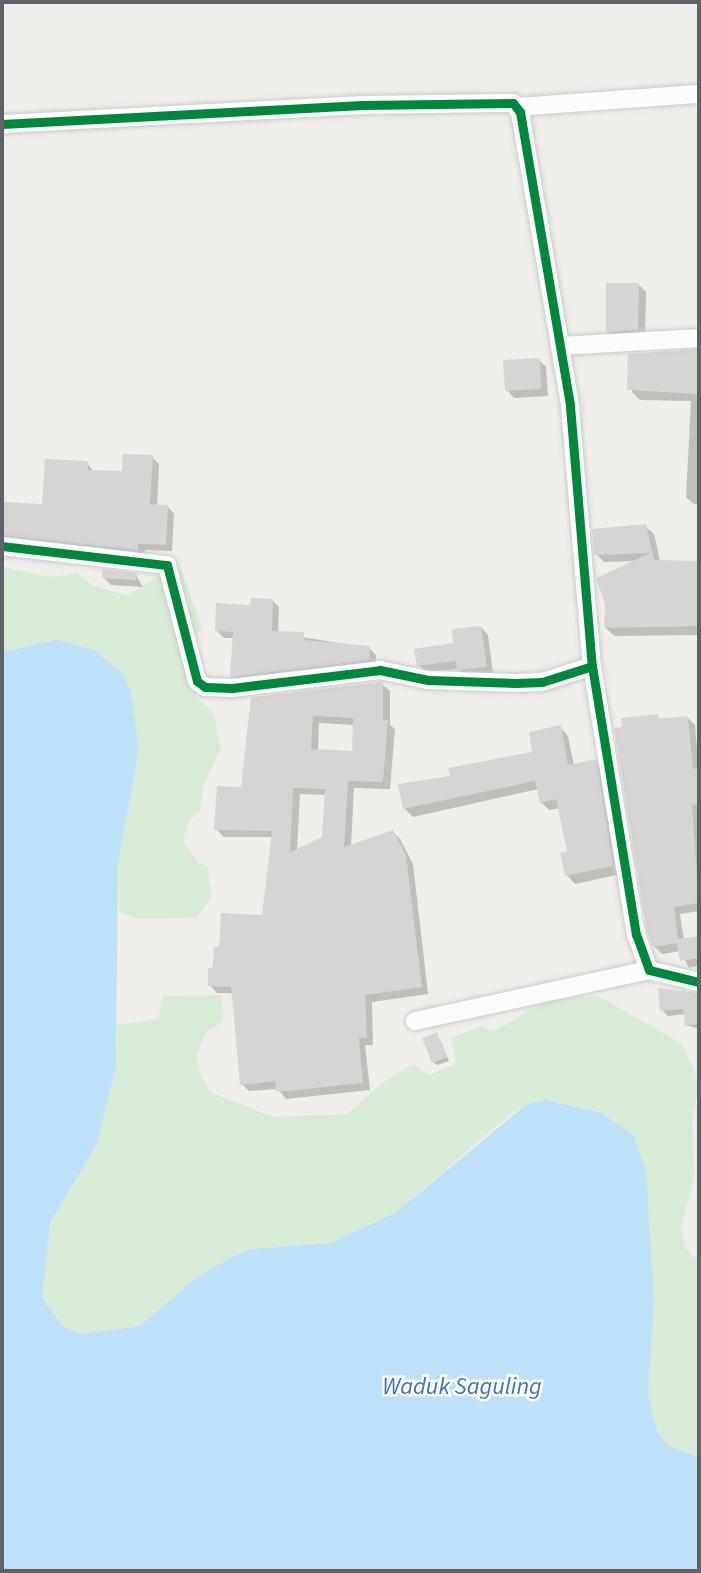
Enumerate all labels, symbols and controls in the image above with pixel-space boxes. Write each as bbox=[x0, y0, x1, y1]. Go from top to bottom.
water label: Waduk Saguling bbox=[382, 1373, 542, 1401]

